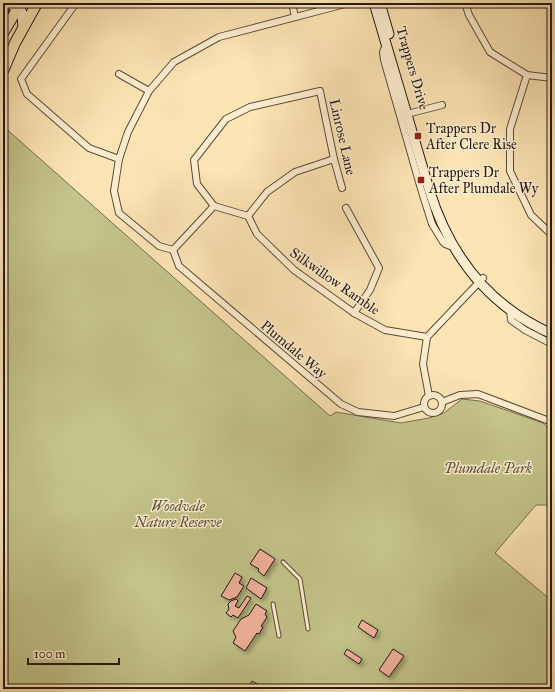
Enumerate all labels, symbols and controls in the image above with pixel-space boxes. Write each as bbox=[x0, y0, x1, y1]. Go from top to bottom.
street label: Trappers Drive bbox=[392, 24, 433, 112]
street label: Linrose Lane bbox=[325, 97, 360, 177]
place label: Trappers Dr After Clere Rise bbox=[425, 120, 517, 153]
marker: Trappers Dr After Clere Rise bbox=[413, 131, 423, 141]
place label: Trappers Dr After Plumdale Wy bbox=[428, 164, 539, 197]
marker: Trappers Dr After Plumdale Wy bbox=[416, 175, 426, 185]
street label: Silkwillow Ramble bbox=[287, 244, 383, 319]
street label: Plumdale Way bbox=[257, 317, 331, 382]
park label: Plumdale Park bbox=[444, 460, 533, 477]
park label: Woodvale Nature Reserve bbox=[134, 498, 222, 531]
scale bar bbox=[28, 640, 119, 666]
text: 100 m bbox=[34, 647, 65, 661]

